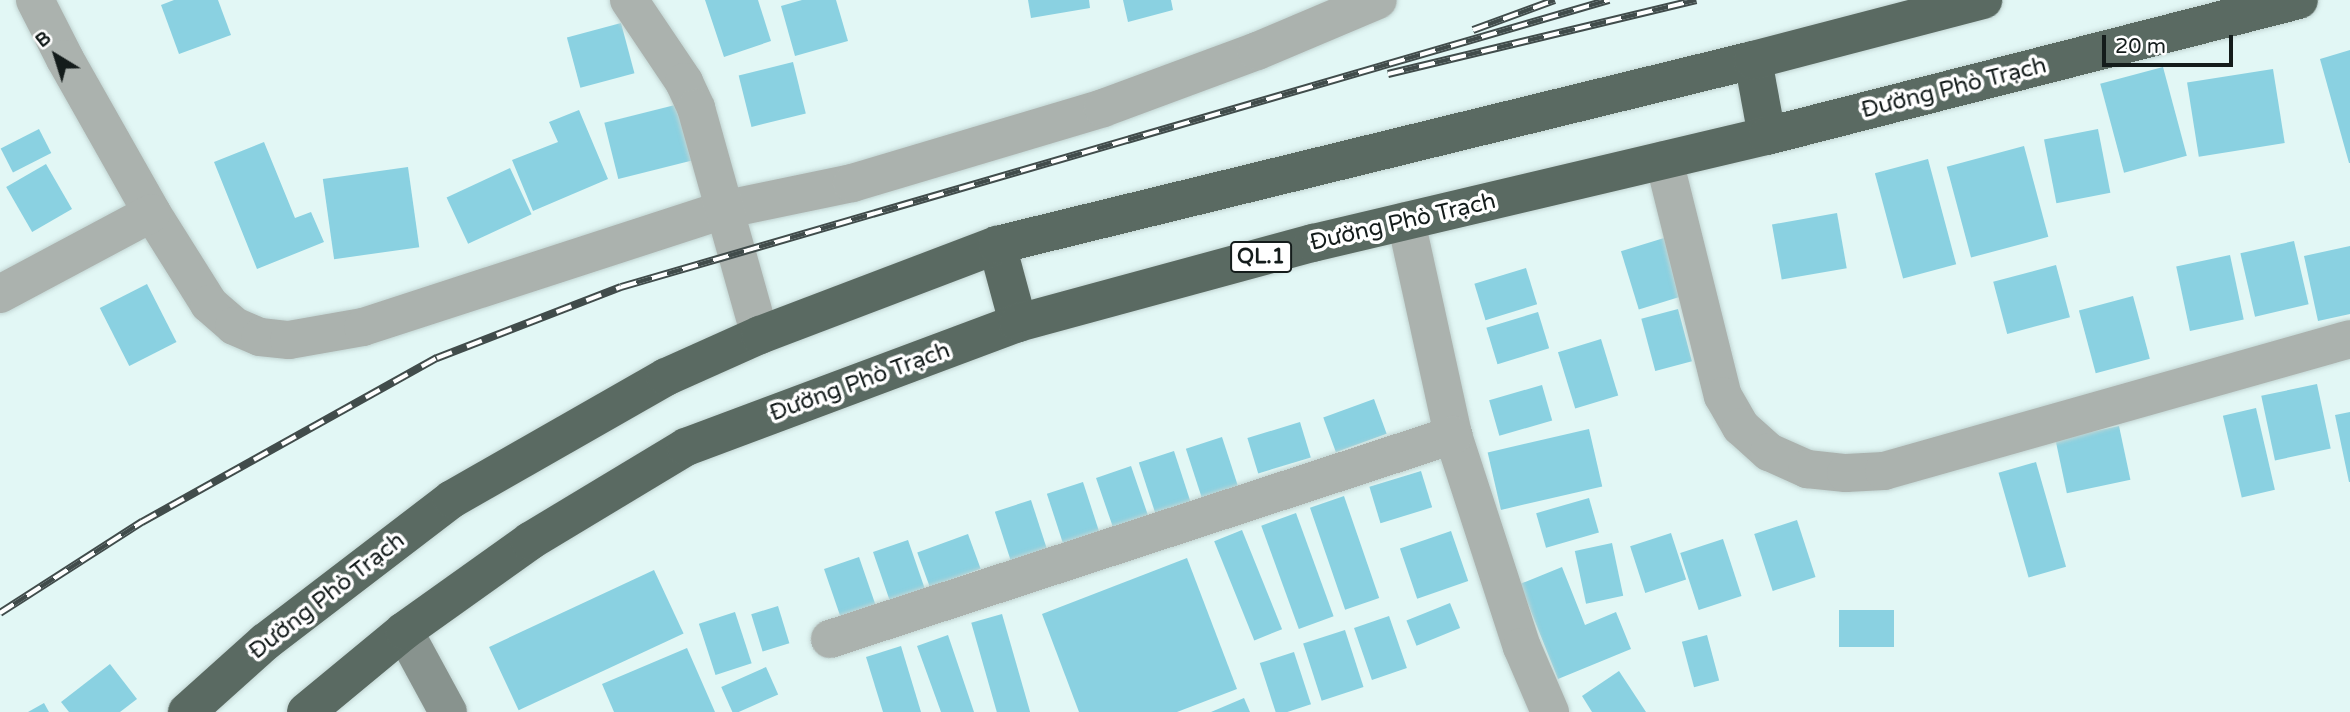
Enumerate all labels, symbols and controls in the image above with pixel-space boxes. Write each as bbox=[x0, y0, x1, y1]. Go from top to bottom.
north arrow bbox=[21, 21, 91, 91]
scale bar bbox=[2105, 21, 2236, 65]
text: B bbox=[31, 27, 55, 52]
text: 20 m bbox=[2115, 34, 2166, 59]
street label: Đường Phò Trạch bbox=[1859, 52, 2049, 124]
street label: Đường Phò Trạch bbox=[1307, 187, 1499, 257]
road number: QL.1 bbox=[1230, 240, 1292, 274]
street label: Đường Phò Trạch bbox=[766, 337, 954, 427]
street label: Đường Phò Trạch bbox=[244, 527, 410, 665]

